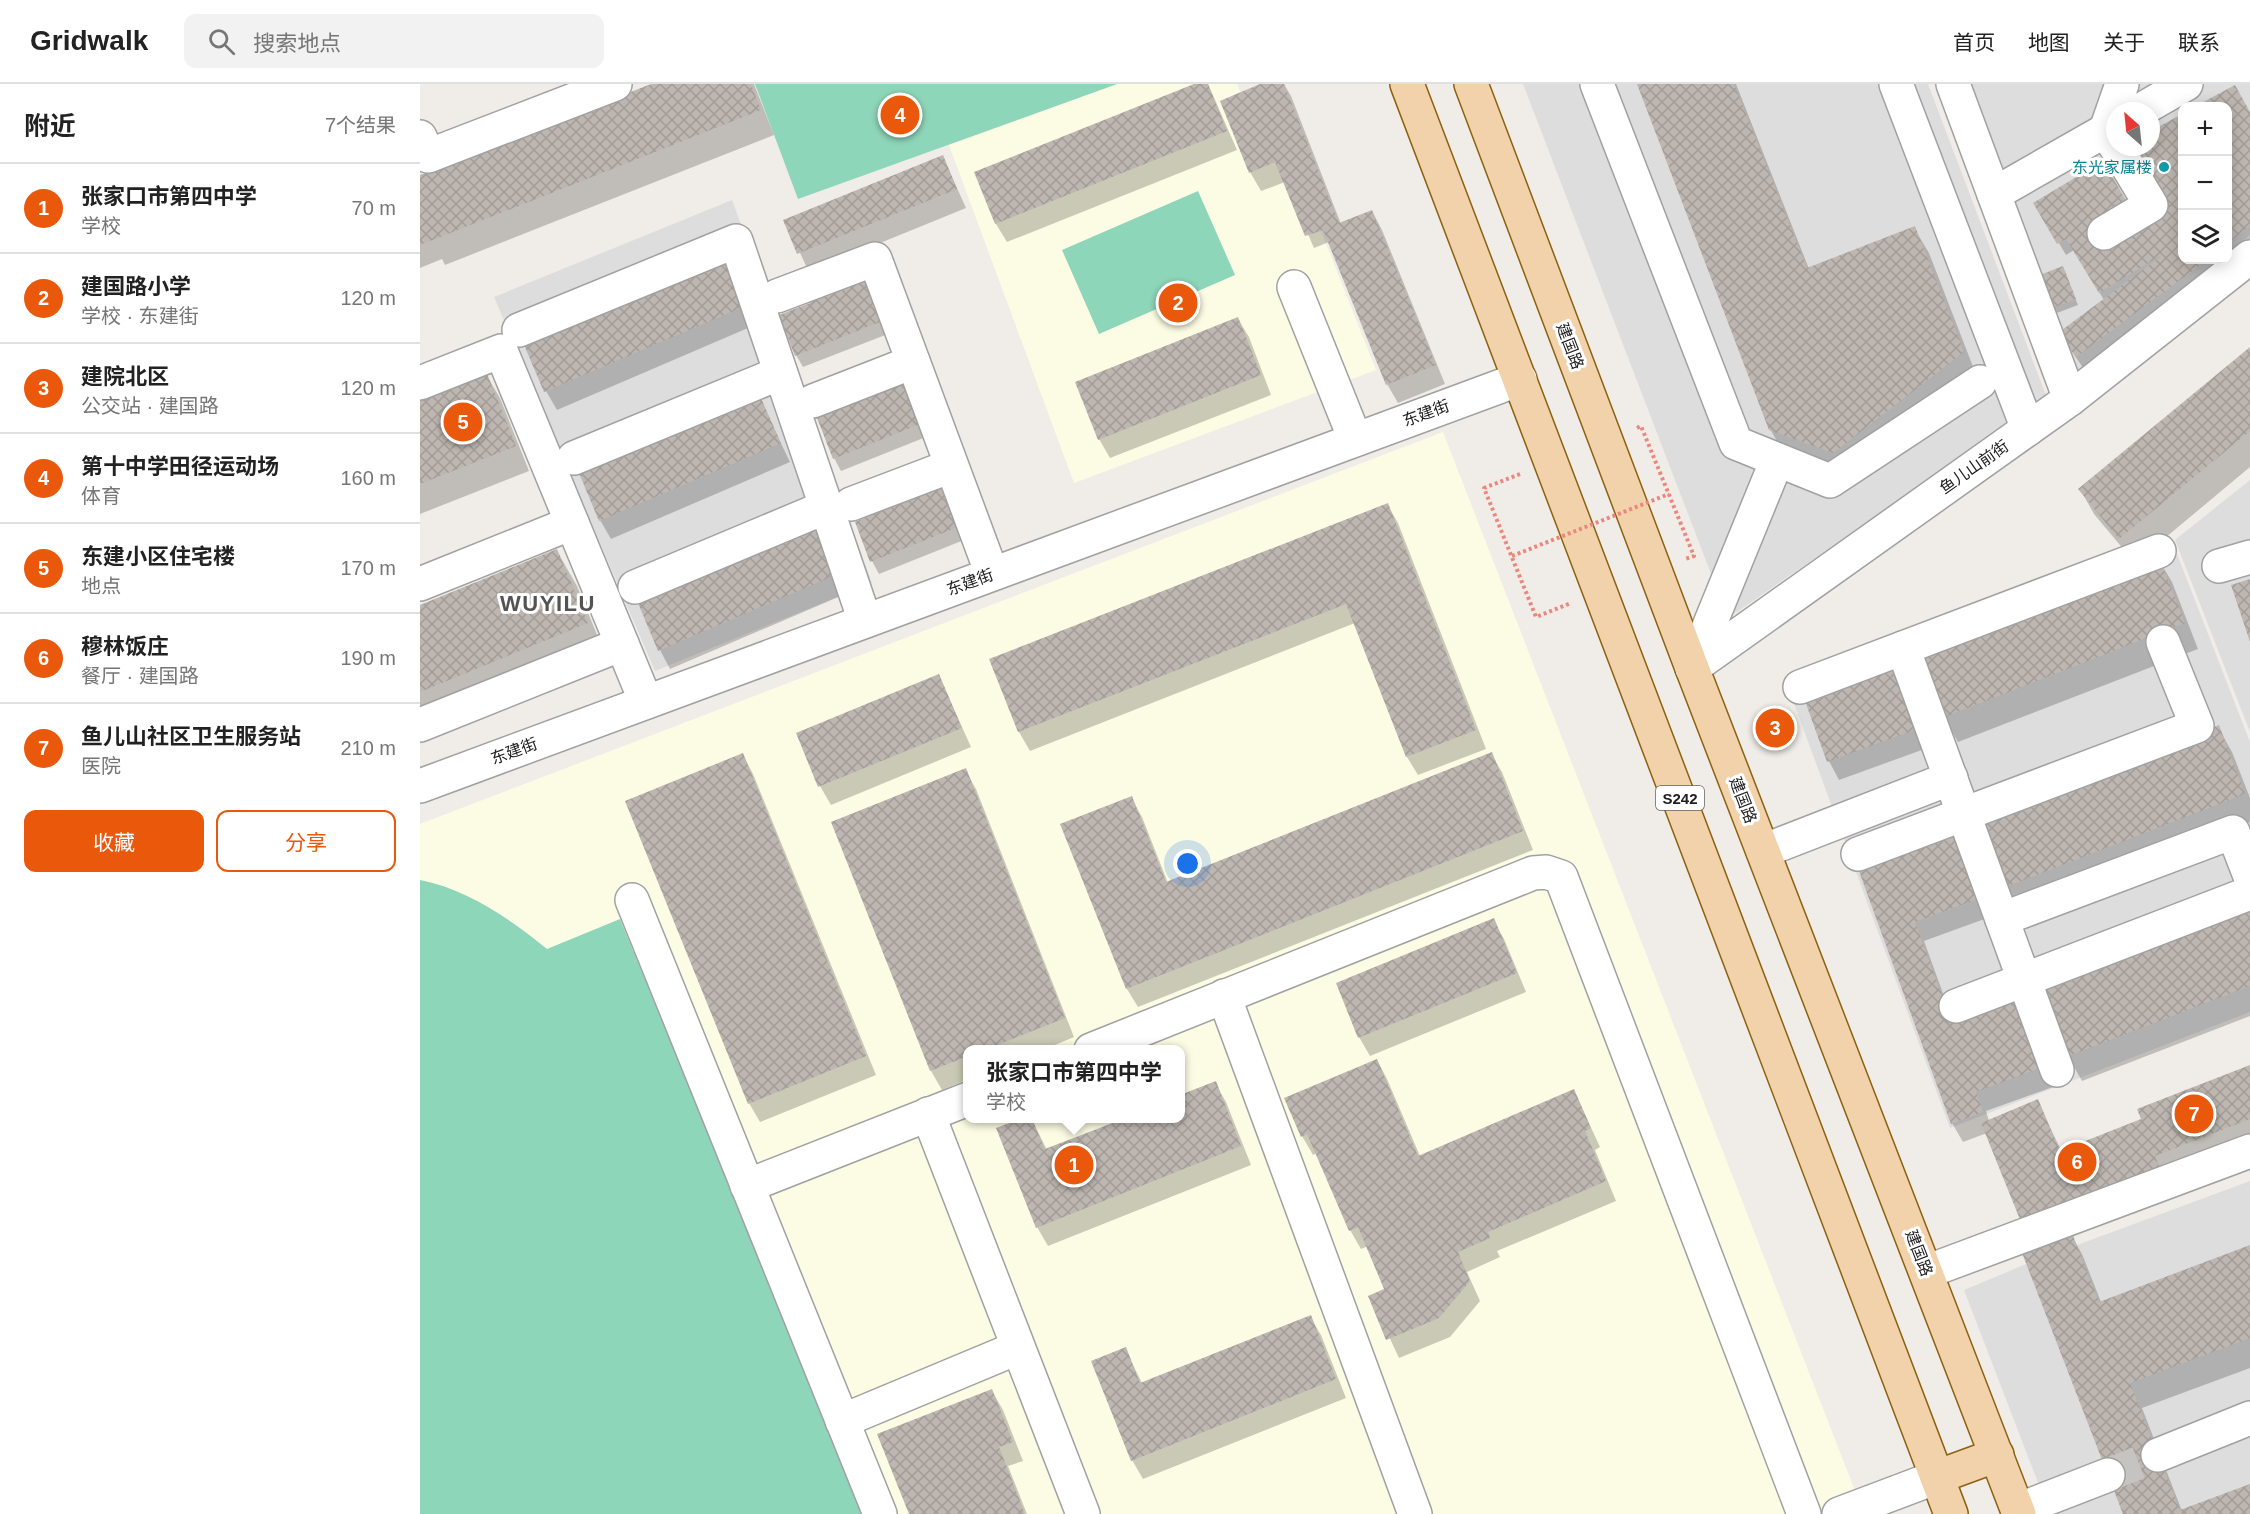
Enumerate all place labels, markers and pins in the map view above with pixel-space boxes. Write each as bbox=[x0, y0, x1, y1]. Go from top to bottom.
pin: 4 bbox=[880, 93, 920, 138]
place label: 东光家属楼 bbox=[2072, 159, 2152, 176]
marker: 东光家属楼 bbox=[2157, 160, 2171, 174]
pin: 2 bbox=[1158, 280, 1197, 326]
pin: 5 bbox=[444, 400, 483, 444]
pin: 3 bbox=[1756, 706, 1794, 750]
pin: 7 bbox=[2174, 1092, 2214, 1136]
pin: 6 bbox=[2058, 1140, 2096, 1184]
pin: 1 bbox=[1054, 1142, 1094, 1188]

